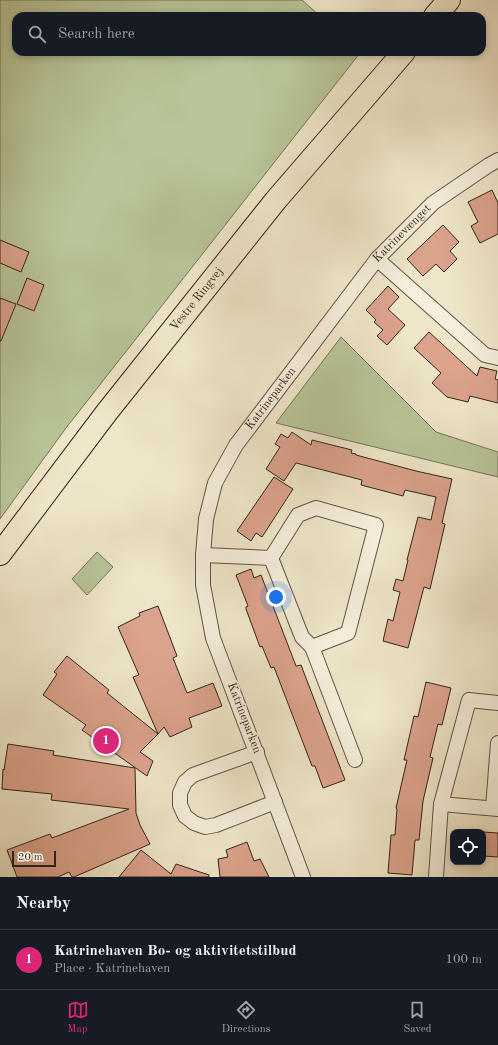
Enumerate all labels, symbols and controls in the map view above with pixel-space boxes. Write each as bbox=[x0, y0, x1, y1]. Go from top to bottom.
search box bbox=[12, 12, 486, 56]
icon: search bbox=[26, 23, 48, 45]
text: Search here bbox=[58, 27, 135, 42]
street label: Katrinevænget bbox=[371, 203, 433, 265]
street label: Vestre Ringvej bbox=[168, 265, 226, 333]
street label: Katrineparken bbox=[244, 365, 299, 432]
your location bbox=[266, 587, 286, 607]
street label: Katrineparken bbox=[225, 681, 263, 755]
pin: 1 bbox=[93, 726, 119, 756]
map controls bbox=[450, 829, 486, 865]
button: locate bbox=[450, 829, 486, 865]
scale bar bbox=[12, 849, 56, 868]
text: 20 m bbox=[18, 852, 43, 863]
text: Nearby bbox=[16, 895, 71, 912]
text: Katrinehaven Bo- og aktivitetstilbud bbox=[54, 944, 297, 959]
text: 1 bbox=[25, 953, 33, 966]
text: 100 m bbox=[445, 953, 482, 966]
text: Place · Katrinehaven bbox=[54, 962, 170, 975]
tab: Map bbox=[67, 999, 89, 1037]
tab: Directions bbox=[222, 999, 270, 1037]
tab: Saved bbox=[403, 999, 431, 1037]

